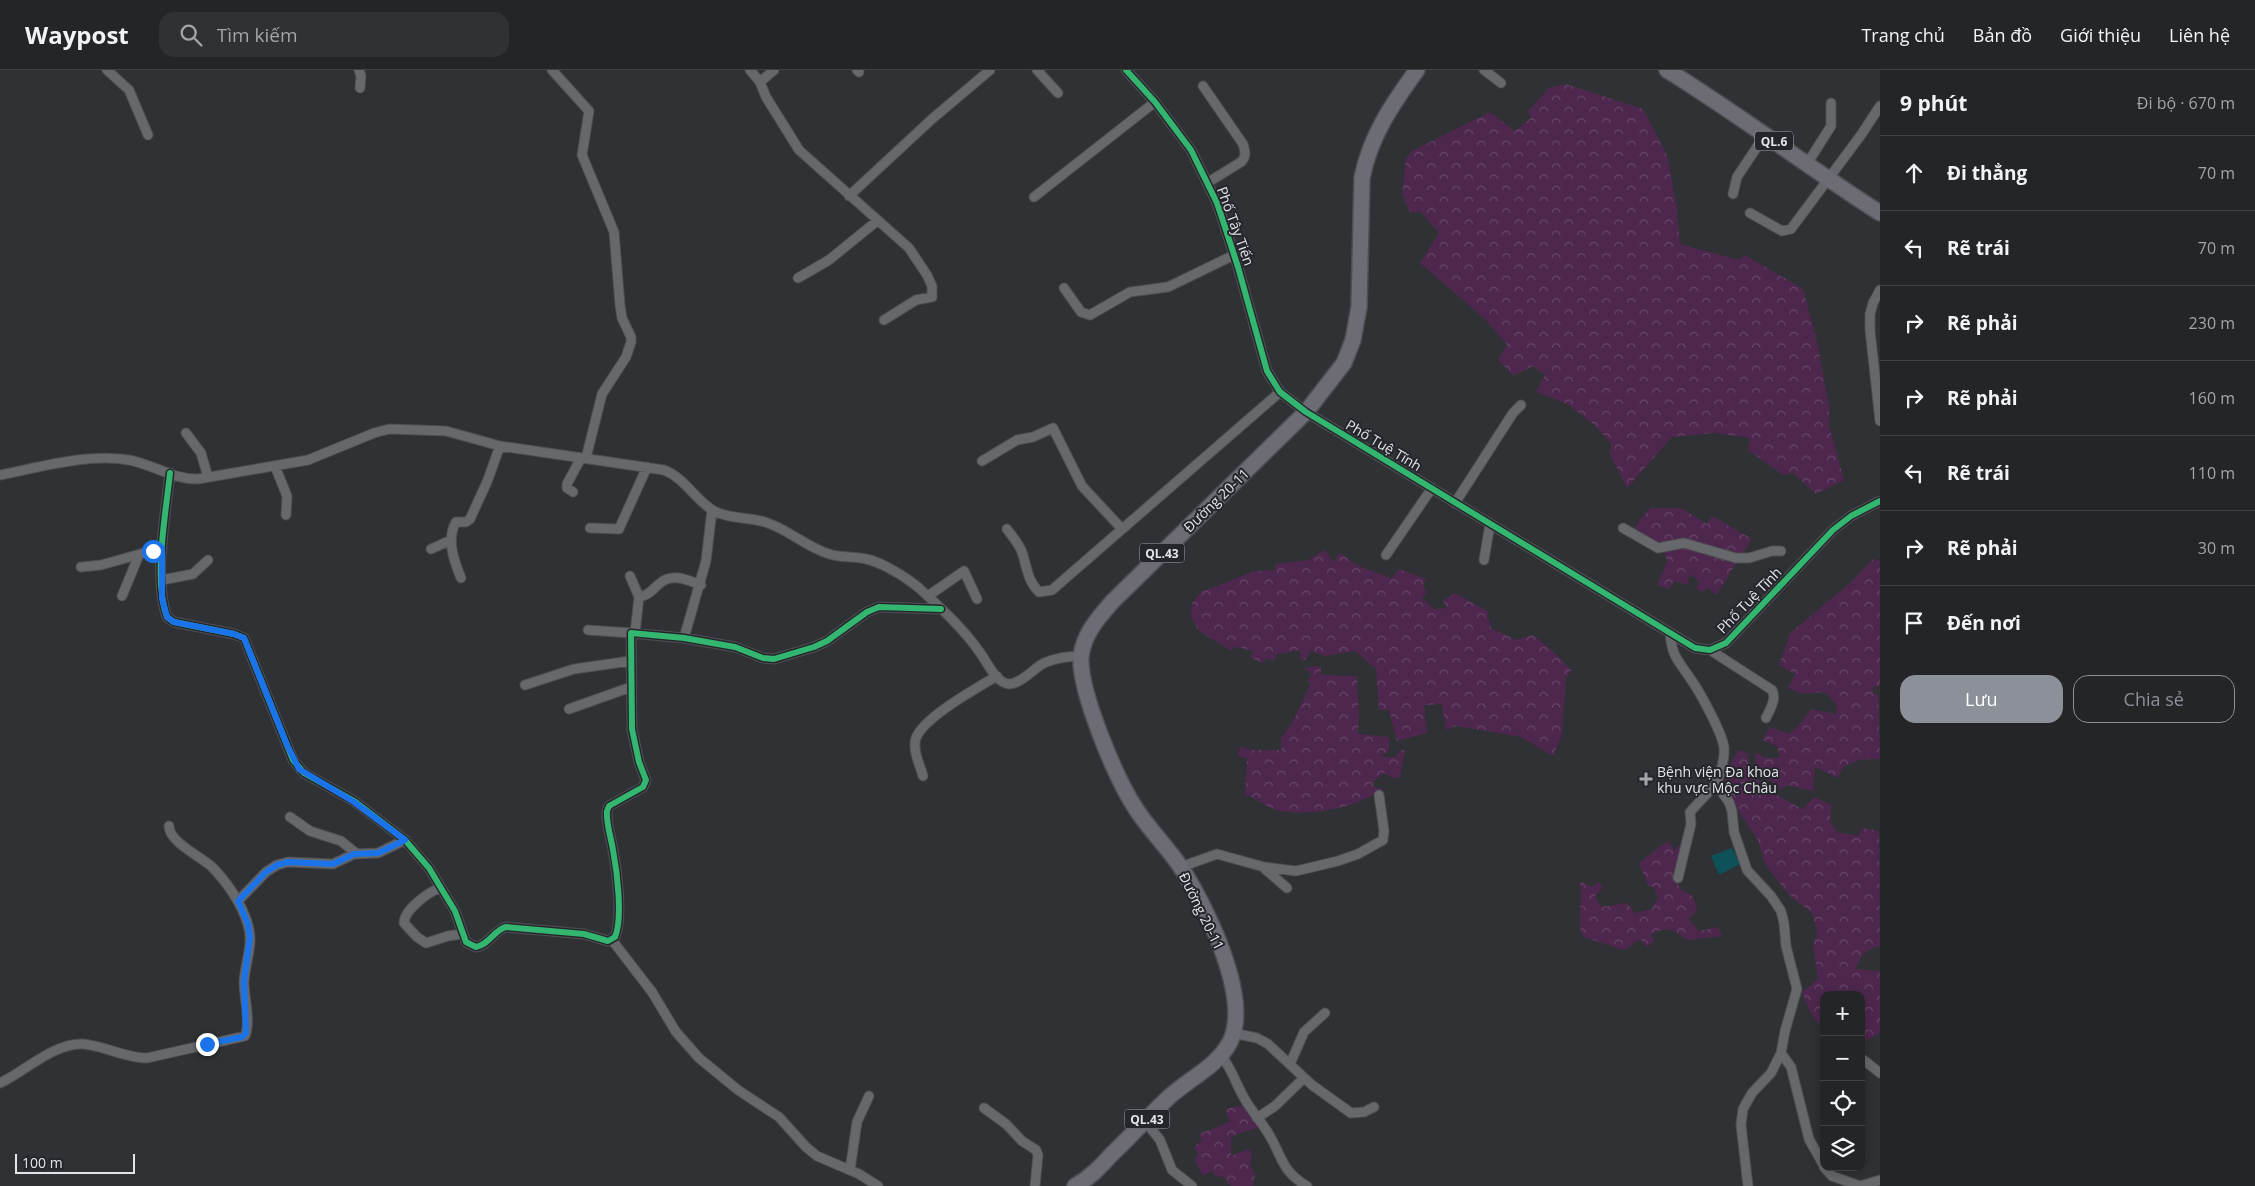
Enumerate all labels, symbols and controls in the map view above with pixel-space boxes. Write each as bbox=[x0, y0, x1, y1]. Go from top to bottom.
search box bbox=[159, 12, 509, 57]
text: Waypost bbox=[25, 18, 129, 51]
icon: search bbox=[177, 21, 205, 49]
text: Tìm kiếm bbox=[217, 22, 298, 48]
text: Trang chủ bbox=[1861, 23, 1945, 47]
text: Bản đồ bbox=[1973, 23, 2032, 47]
text: Giới thiệu bbox=[2060, 23, 2141, 47]
text: Liên hệ bbox=[2169, 23, 2230, 47]
text: 9 phút bbox=[1900, 89, 1967, 117]
text: Đi bộ · 670 m bbox=[2137, 92, 2235, 114]
road number: QL.6 bbox=[1755, 131, 1793, 150]
icon: ahead bbox=[1900, 159, 1928, 187]
text: Đi thẳng bbox=[1947, 160, 2027, 186]
text: 70 m bbox=[2198, 162, 2235, 184]
street label: Phố Tây Tiến bbox=[1213, 184, 1259, 268]
icon: left bbox=[1900, 234, 1928, 262]
text: Rẽ trái bbox=[1947, 235, 2010, 261]
text: 70 m bbox=[2198, 237, 2235, 259]
icon: right bbox=[1900, 309, 1928, 337]
text: Rẽ phải bbox=[1947, 310, 2018, 336]
text: 230 m bbox=[2189, 312, 2235, 334]
icon: right bbox=[1900, 384, 1928, 412]
text: Rẽ phải bbox=[1947, 385, 2018, 411]
text: 160 m bbox=[2189, 387, 2235, 409]
street label: Phố Tuệ Tĩnh bbox=[1343, 415, 1425, 475]
icon: left bbox=[1900, 459, 1928, 487]
text: Rẽ trái bbox=[1947, 460, 2010, 486]
text: 110 m bbox=[2189, 462, 2235, 484]
street label: Đường 20-11 bbox=[1179, 464, 1253, 536]
icon: right bbox=[1900, 534, 1928, 562]
text: Rẽ phải bbox=[1947, 535, 2018, 561]
text: 30 m bbox=[2198, 537, 2235, 559]
route start bbox=[142, 540, 165, 563]
road number: QL.43 bbox=[1140, 543, 1184, 562]
street label: Phố Tuệ Tĩnh bbox=[1713, 563, 1785, 637]
icon: arrive bbox=[1900, 609, 1928, 637]
text: Đến nơi bbox=[1947, 610, 2021, 636]
button: Lưu bbox=[1900, 675, 2063, 723]
button: Chia sẻ bbox=[2073, 675, 2235, 723]
place label: Bệnh viện Đa khoa khu vực Mộc Châu bbox=[1657, 762, 1779, 797]
marker: Bệnh viện Đa khoa khu vực Mộc Châu bbox=[1639, 772, 1653, 786]
street label: Đường 20-11 bbox=[1175, 869, 1229, 953]
map controls bbox=[1820, 991, 1865, 1171]
button: + bbox=[1820, 991, 1865, 1036]
route end bbox=[196, 1033, 219, 1056]
button: − bbox=[1820, 1036, 1865, 1081]
button: locate bbox=[1820, 1081, 1865, 1126]
road number: QL.43 bbox=[1124, 1110, 1170, 1128]
button: layers bbox=[1820, 1126, 1865, 1171]
scale bar bbox=[15, 1151, 135, 1174]
text: 100 m bbox=[22, 1153, 63, 1172]

